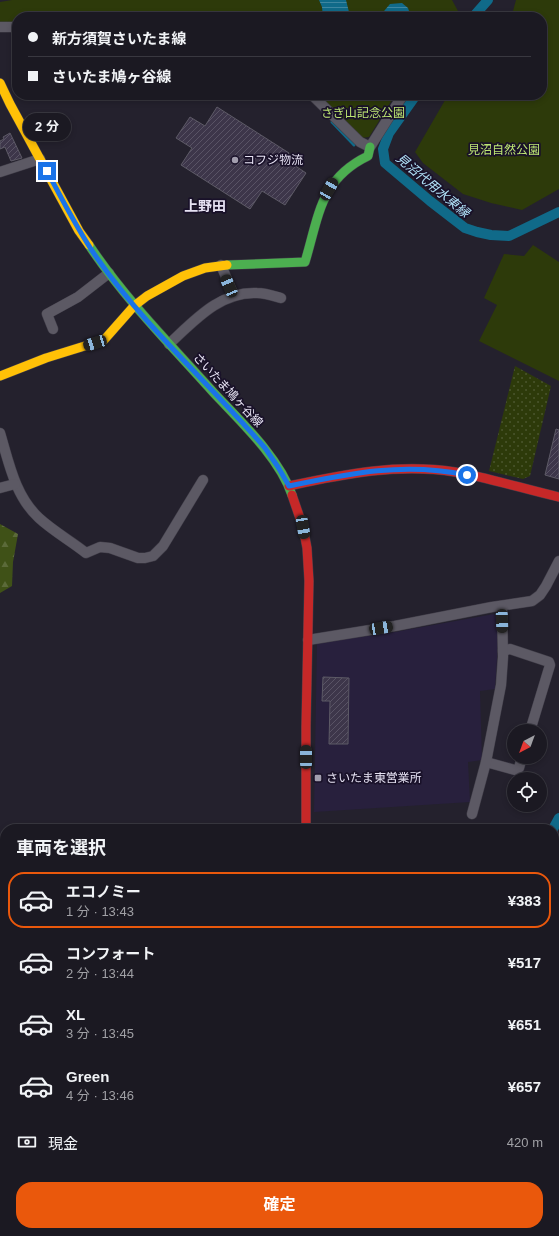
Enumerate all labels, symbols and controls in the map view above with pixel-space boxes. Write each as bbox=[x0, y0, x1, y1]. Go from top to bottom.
text: 新方須賀さいたま線 bbox=[52, 30, 187, 47]
text: さいたま鳩ヶ谷線 bbox=[52, 68, 172, 85]
park label: さぎ山記念公園 bbox=[321, 106, 405, 120]
callout: 2 分 bbox=[23, 113, 71, 141]
text: 2 分 bbox=[35, 119, 59, 134]
park label: 見沼自然公園 bbox=[468, 143, 540, 157]
water label: 見沼代用水東縁 bbox=[393, 150, 474, 222]
place label: コフジ物流 bbox=[243, 153, 303, 167]
marker: コフジ物流 bbox=[230, 155, 240, 165]
route end bbox=[38, 162, 56, 180]
car bbox=[318, 176, 340, 202]
district label: 上野田 bbox=[184, 198, 226, 214]
car bbox=[219, 273, 239, 299]
car bbox=[82, 334, 108, 352]
street label: さいたま鳩ヶ谷線 bbox=[190, 350, 266, 430]
route start bbox=[458, 466, 476, 484]
car bbox=[295, 514, 311, 540]
car bbox=[496, 609, 508, 633]
car bbox=[368, 620, 394, 636]
north arrow bbox=[507, 724, 547, 764]
map controls bbox=[507, 724, 547, 812]
car bbox=[300, 745, 312, 769]
place label: さいたま東営業所 bbox=[326, 771, 422, 785]
button: locate bbox=[507, 772, 547, 812]
marker: さいたま東営業所 bbox=[313, 773, 323, 783]
text: 車両を選択 bbox=[16, 838, 106, 858]
icon: car bbox=[18, 882, 54, 918]
text: エコノミー bbox=[66, 883, 141, 900]
text: ¥383 bbox=[508, 892, 541, 909]
text: 1 分 · 13:43 bbox=[66, 904, 134, 919]
icon: car bbox=[18, 944, 54, 980]
text: コンフォート bbox=[66, 945, 156, 962]
text: ¥517 bbox=[508, 954, 541, 971]
text: 2 分 · 13:44 bbox=[66, 966, 134, 981]
icon: car bbox=[18, 1006, 54, 1042]
text: XL bbox=[66, 1006, 85, 1023]
text: ¥651 bbox=[508, 1016, 541, 1033]
text: 3 分 · 13:45 bbox=[66, 1026, 134, 1041]
icon: car bbox=[18, 1068, 54, 1104]
text: Green bbox=[66, 1068, 109, 1085]
text: ¥657 bbox=[508, 1078, 541, 1095]
text: 4 分 · 13:46 bbox=[66, 1088, 134, 1103]
icon: cash bbox=[16, 1131, 38, 1153]
text: 現金 bbox=[48, 1135, 78, 1152]
text: 420 m bbox=[507, 1135, 543, 1150]
button: 確定 bbox=[16, 1182, 543, 1228]

